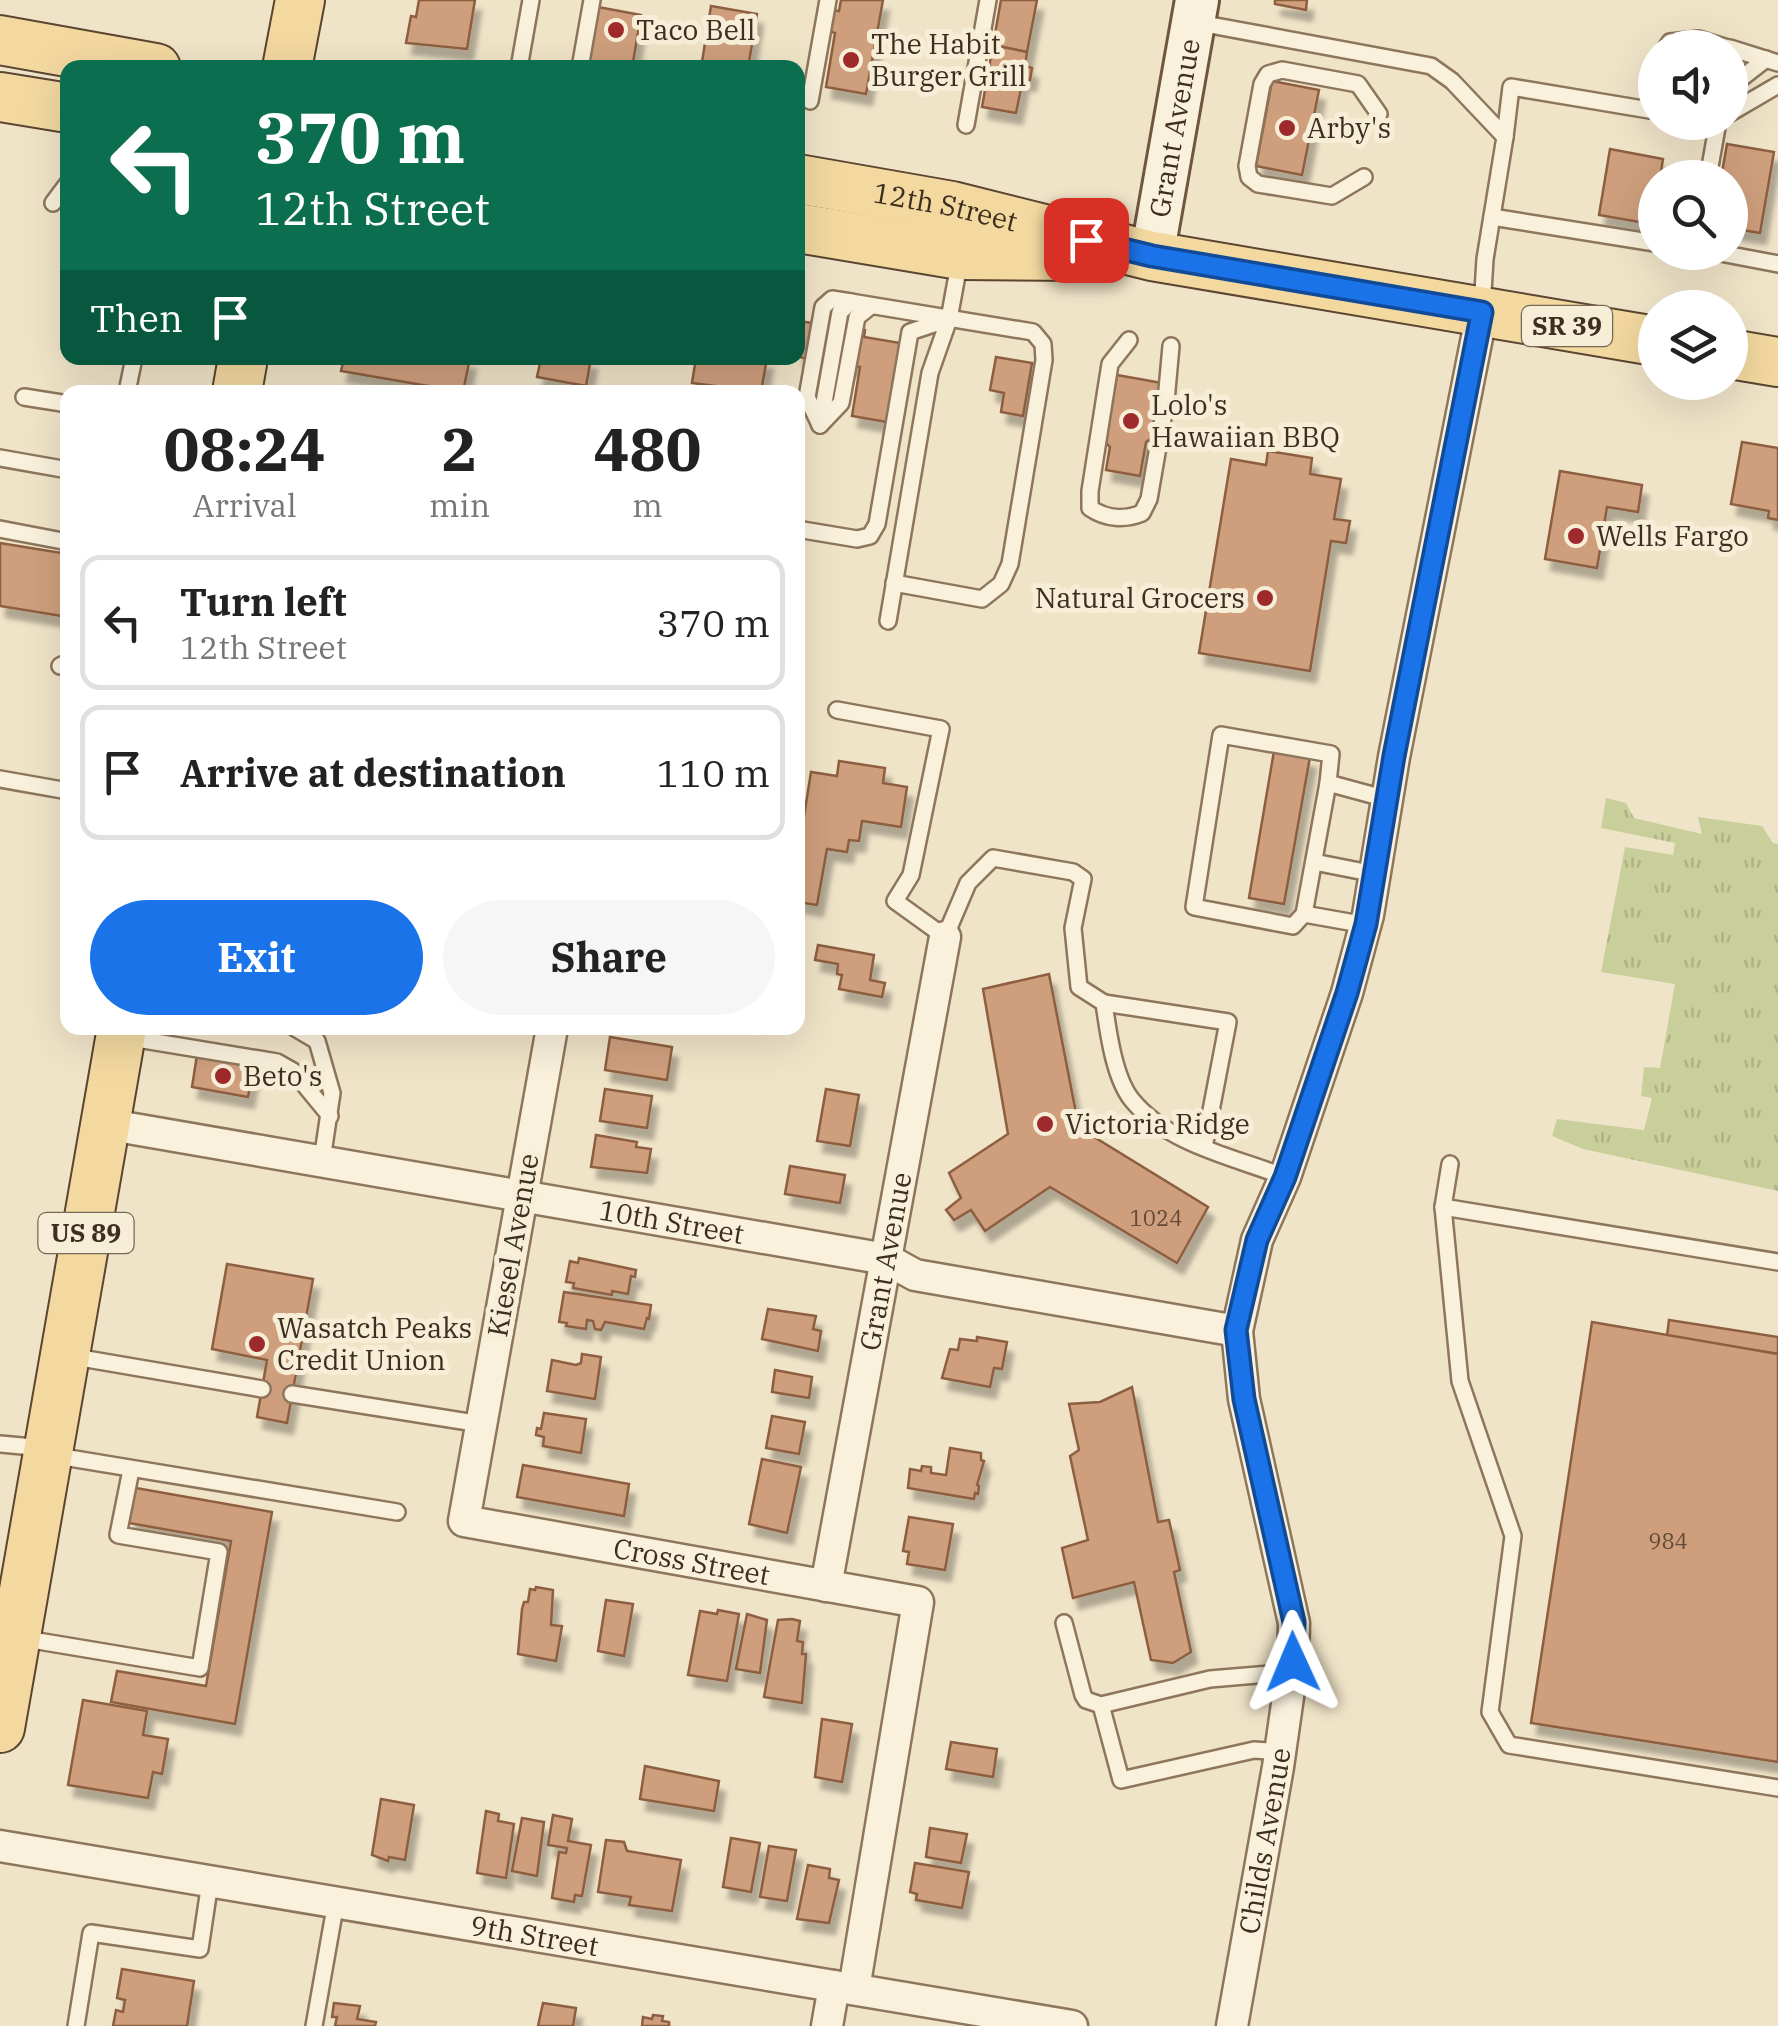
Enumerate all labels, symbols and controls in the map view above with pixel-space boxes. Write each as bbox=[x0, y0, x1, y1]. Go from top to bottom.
place label: Taco Bell bbox=[636, 11, 755, 48]
marker: Taco Bell bbox=[605, 19, 627, 41]
place label: The Habit Burger Grill bbox=[871, 25, 1026, 94]
map controls bbox=[1638, 30, 1748, 400]
button: sound bbox=[1638, 30, 1748, 140]
street label: Grant Avenue bbox=[1140, 36, 1208, 220]
marker: The Habit Burger Grill bbox=[840, 49, 862, 71]
text: 370 m bbox=[255, 91, 465, 182]
icon: left bbox=[90, 100, 220, 230]
place label: Arby's bbox=[1307, 109, 1391, 146]
marker: Arby's bbox=[1276, 117, 1298, 139]
button: search bbox=[1638, 160, 1748, 270]
street label: 12th Street bbox=[871, 174, 1021, 240]
text: 12th Street bbox=[255, 179, 490, 237]
pin bbox=[1044, 198, 1129, 283]
icon: arrive bbox=[1059, 213, 1114, 268]
icon: arrive bbox=[203, 290, 258, 345]
button: layers bbox=[1638, 290, 1748, 400]
text: Then bbox=[90, 293, 183, 342]
road number: SR 39 bbox=[1522, 306, 1612, 346]
place label: Lolo's Hawaiian BBQ bbox=[1151, 386, 1340, 455]
text: 08:24 bbox=[163, 409, 326, 488]
text: 2 bbox=[442, 409, 478, 488]
text: 480 bbox=[594, 409, 702, 488]
marker: Lolo's Hawaiian BBQ bbox=[1120, 410, 1142, 432]
text: Arrival bbox=[192, 484, 297, 526]
text: min bbox=[429, 484, 490, 526]
text: m bbox=[632, 484, 663, 526]
place label: Wells Fargo bbox=[1596, 517, 1749, 554]
marker: Wells Fargo bbox=[1565, 525, 1587, 547]
text: Turn left bbox=[180, 577, 347, 626]
place label: Natural Grocers bbox=[1035, 579, 1245, 616]
marker: Natural Grocers bbox=[1254, 587, 1276, 609]
icon: left bbox=[95, 595, 150, 650]
text: 370 m bbox=[657, 598, 770, 647]
text: 12th Street bbox=[180, 626, 347, 668]
icon: arrive bbox=[95, 745, 150, 800]
text: Arrive at destination bbox=[180, 748, 566, 797]
text: 110 m bbox=[657, 748, 770, 797]
button: Exit bbox=[90, 900, 423, 1015]
button: Share bbox=[443, 900, 775, 1015]
place label: Beto's bbox=[243, 1057, 322, 1094]
marker: Beto's bbox=[212, 1065, 234, 1087]
place label: Victoria Ridge bbox=[1065, 1105, 1250, 1142]
marker: Victoria Ridge bbox=[1034, 1113, 1056, 1135]
street label: Kiesel Avenue bbox=[478, 1150, 547, 1340]
street label: Grant Avenue bbox=[851, 1169, 920, 1354]
street label: 10th Street bbox=[597, 1191, 747, 1252]
house number: 1024 bbox=[1130, 1203, 1182, 1232]
road number: US 89 bbox=[38, 1213, 134, 1253]
place label: Wasatch Peaks Credit Union bbox=[277, 1309, 472, 1378]
marker: Wasatch Peaks Credit Union bbox=[246, 1333, 268, 1355]
house number: 984 bbox=[1648, 1526, 1688, 1555]
street label: Cross Street bbox=[611, 1529, 773, 1593]
position arrow bbox=[1241, 1610, 1345, 1714]
street label: Childs Avenue bbox=[1230, 1745, 1299, 1937]
street label: 9th Street bbox=[468, 1906, 602, 1964]

